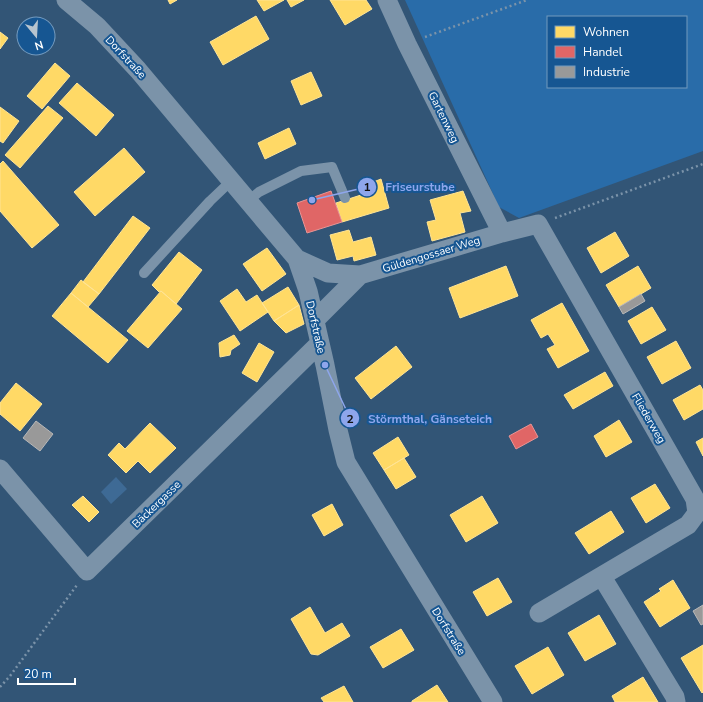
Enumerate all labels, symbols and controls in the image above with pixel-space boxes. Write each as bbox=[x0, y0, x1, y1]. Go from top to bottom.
north arrow bbox=[16, 16, 56, 56]
legend bbox=[547, 16, 687, 88]
text: Wohnen bbox=[583, 24, 629, 40]
street label: Dorfstraße bbox=[102, 33, 149, 82]
text: N bbox=[33, 37, 45, 53]
text: Handel bbox=[583, 44, 623, 60]
text: Industrie bbox=[583, 64, 630, 80]
street label: Gartenweg bbox=[425, 89, 462, 145]
callout: Friseurstube bbox=[357, 175, 462, 199]
text: 1 bbox=[363, 179, 371, 195]
text: Friseurstube bbox=[385, 179, 455, 195]
street label: Güldengossaer Weg bbox=[381, 233, 482, 276]
street label: Dorfstraße bbox=[302, 299, 329, 355]
street label: Fliederweg bbox=[628, 390, 669, 446]
callout: Störmthal, Gänseteich bbox=[340, 406, 500, 430]
text: 2 bbox=[346, 411, 354, 427]
text: Störmthal, Gänseteich bbox=[368, 411, 492, 427]
street label: Bäckergasse bbox=[129, 477, 184, 531]
street label: Dorfstraße bbox=[428, 605, 469, 658]
scale bar bbox=[18, 660, 75, 686]
text: 20 m bbox=[24, 666, 52, 682]

